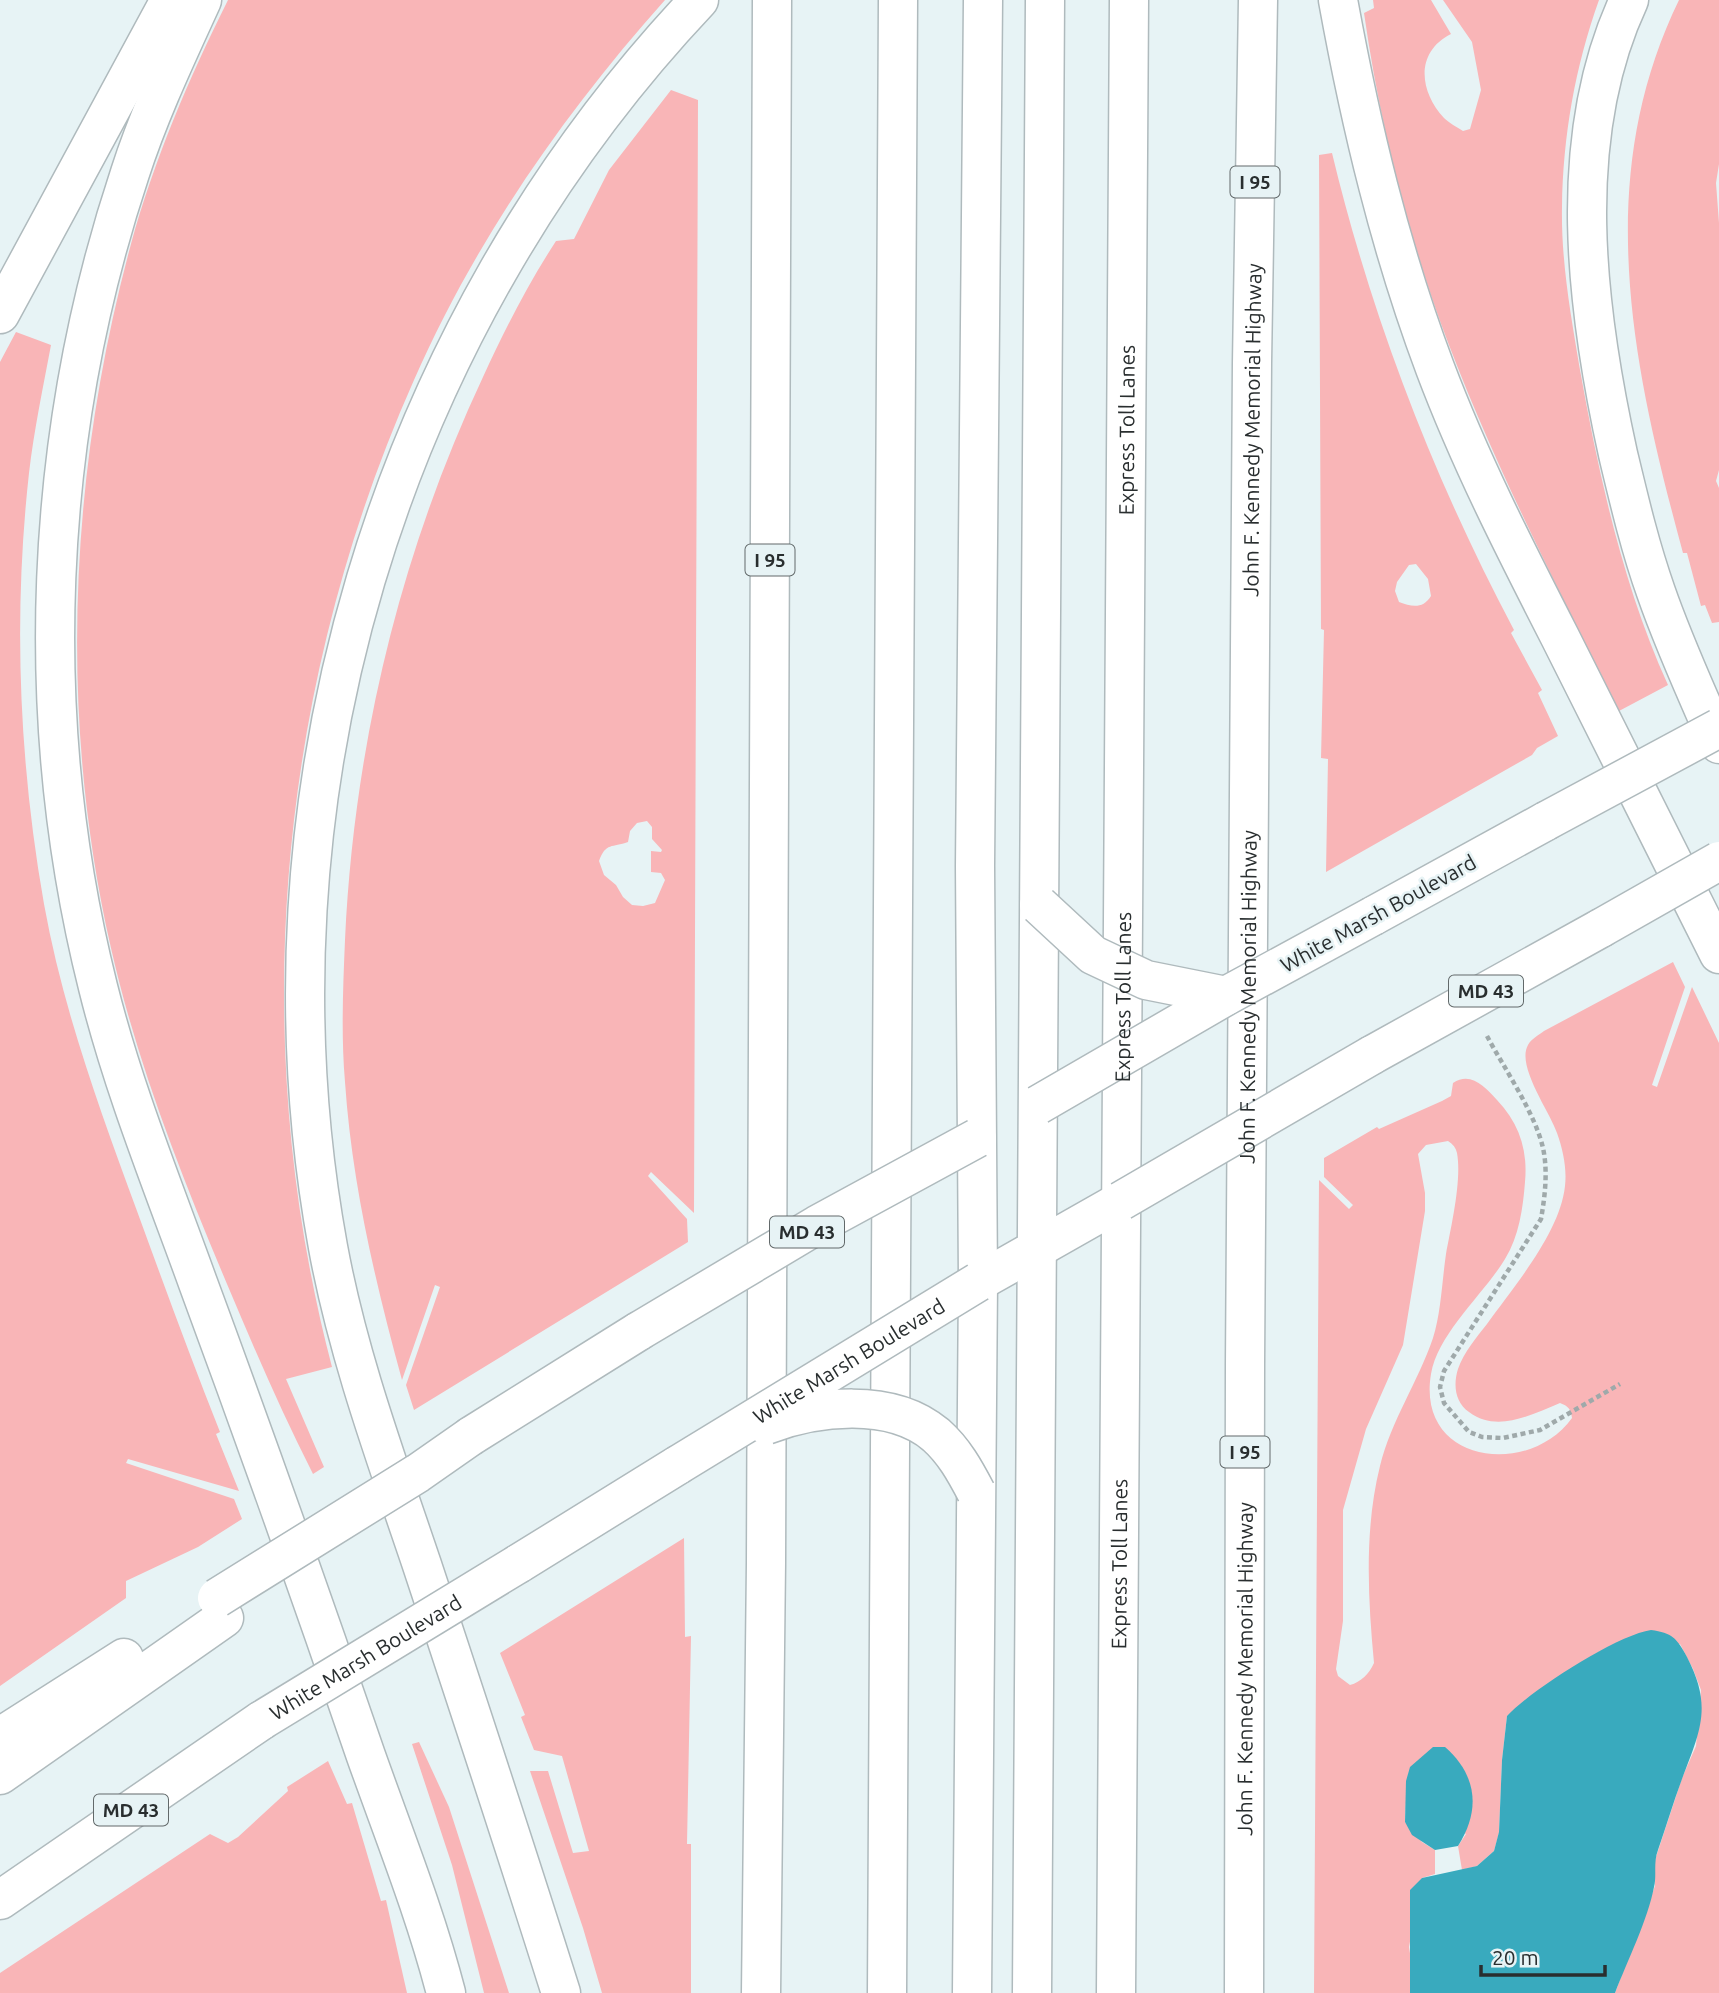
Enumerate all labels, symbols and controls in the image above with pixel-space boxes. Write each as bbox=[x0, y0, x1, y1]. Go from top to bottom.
road number: I 95 bbox=[1230, 166, 1280, 198]
street label: John F. Kennedy Memorial Highway bbox=[1238, 263, 1266, 597]
street label: Express Toll Lanes bbox=[1114, 345, 1139, 515]
road number: I 95 bbox=[746, 544, 794, 576]
street label: John F. Kennedy Memorial Highway bbox=[1234, 830, 1261, 1164]
street label: White Marsh Boulevard bbox=[1276, 849, 1480, 977]
street label: Express Toll Lanes bbox=[1110, 912, 1135, 1082]
road number: MD 43 bbox=[1449, 976, 1523, 1007]
road number: MD 43 bbox=[770, 1216, 844, 1248]
street label: White Marsh Boulevard bbox=[749, 1293, 949, 1428]
road number: I 95 bbox=[1220, 1436, 1270, 1468]
street label: Express Toll Lanes bbox=[1106, 1479, 1131, 1649]
street label: John F. Kennedy Memorial Highway bbox=[1232, 1502, 1257, 1836]
street label: White Marsh Boulevard bbox=[265, 1590, 466, 1725]
road number: MD 43 bbox=[94, 1794, 168, 1826]
scale bar bbox=[1481, 1934, 1605, 1978]
text: 20 m bbox=[1492, 1945, 1539, 1969]

